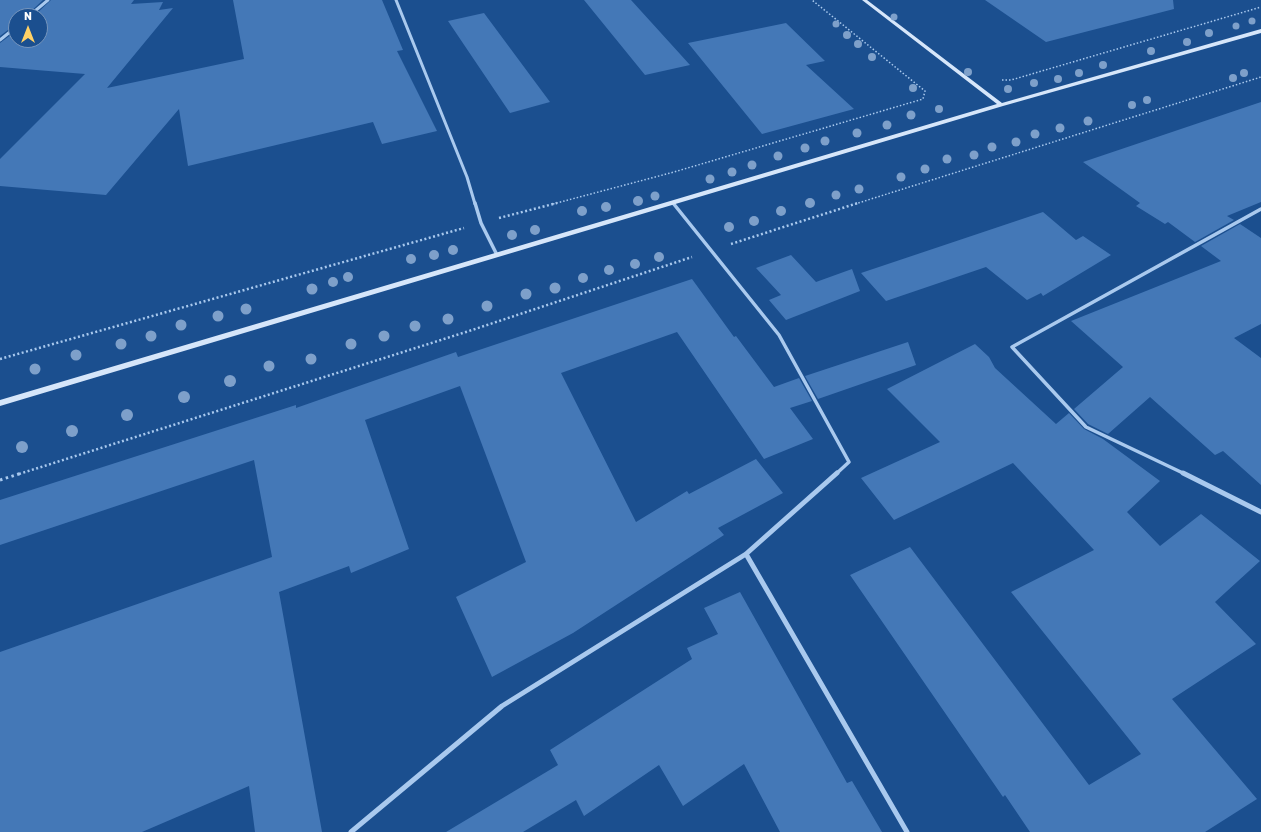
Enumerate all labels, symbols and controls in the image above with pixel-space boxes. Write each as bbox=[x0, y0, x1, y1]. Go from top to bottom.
north arrow bbox=[8, 8, 48, 48]
text: N bbox=[24, 10, 32, 23]

